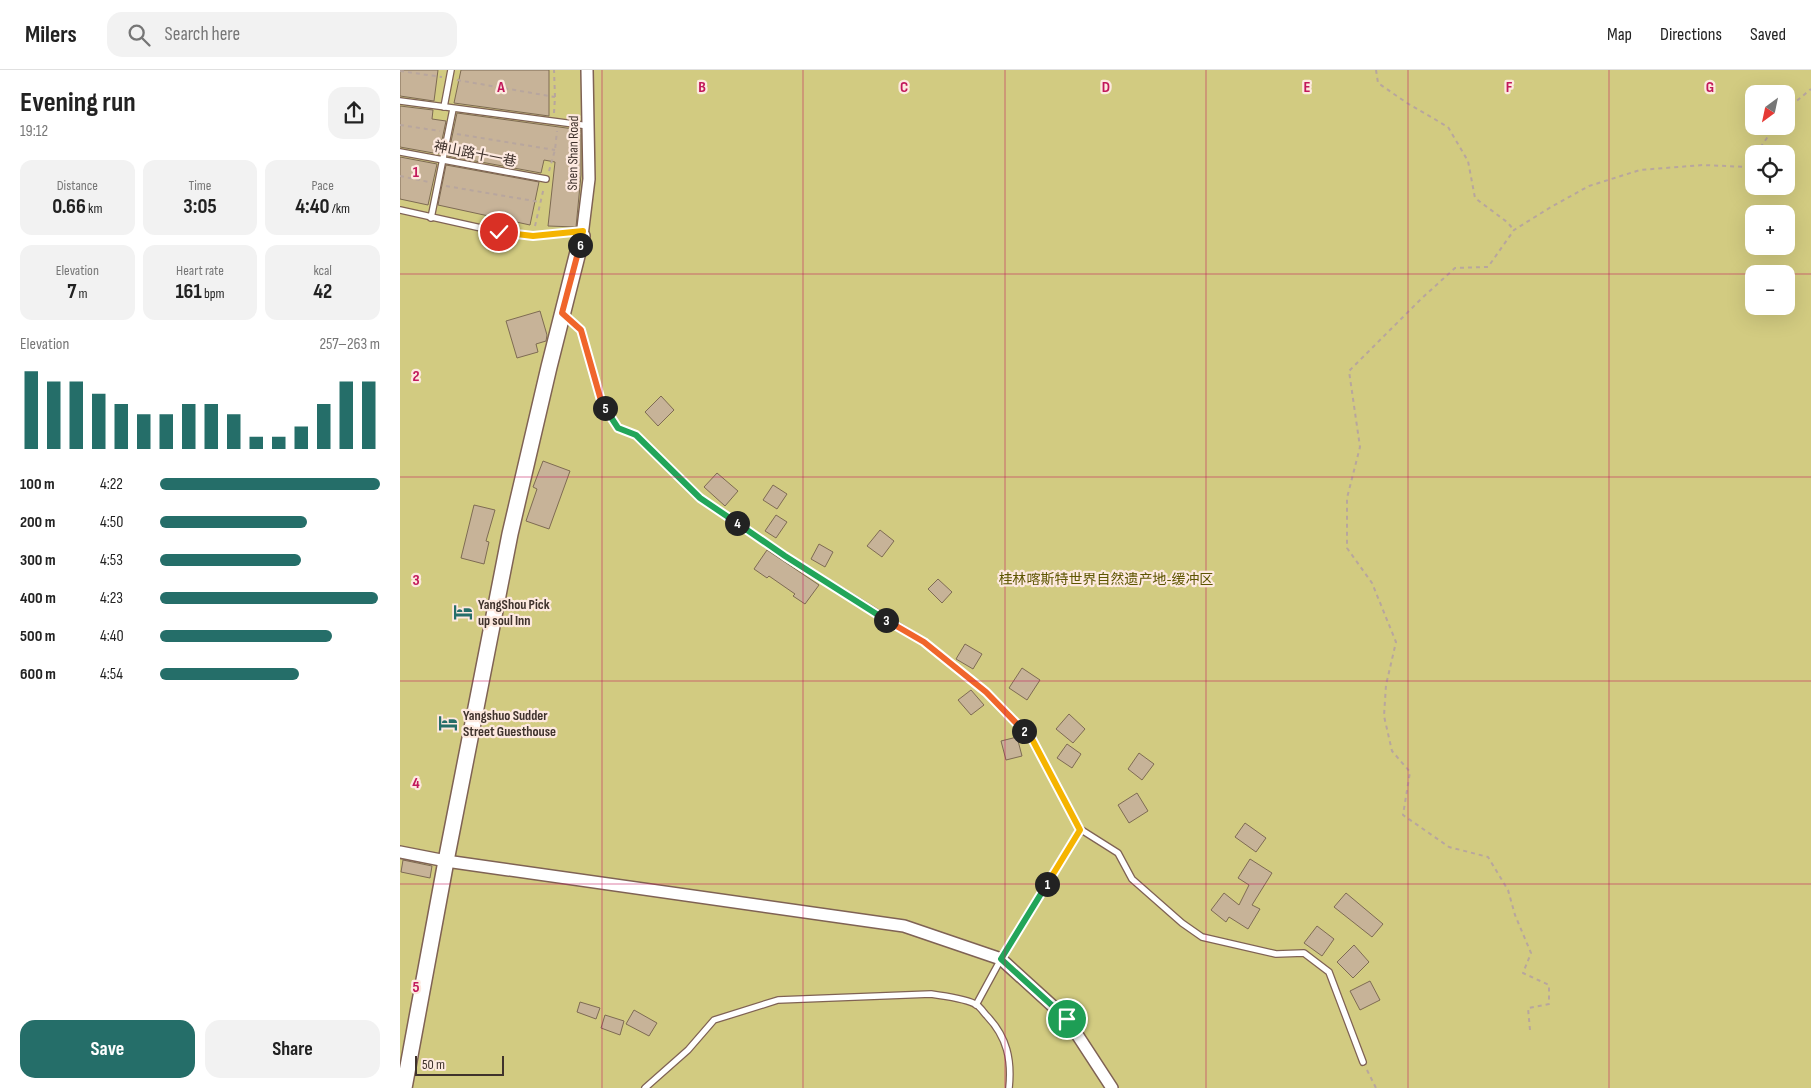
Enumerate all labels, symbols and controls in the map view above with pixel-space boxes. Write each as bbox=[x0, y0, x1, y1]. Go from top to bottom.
search box bbox=[107, 12, 457, 57]
text: Milers bbox=[25, 20, 77, 49]
icon: search bbox=[125, 21, 153, 49]
text: Search here bbox=[165, 23, 240, 46]
text: Map bbox=[1607, 24, 1632, 45]
text: Directions bbox=[1660, 24, 1722, 45]
text: Saved bbox=[1750, 24, 1786, 45]
text: A bbox=[496, 78, 505, 97]
text: B bbox=[698, 78, 706, 97]
text: C bbox=[900, 78, 908, 97]
text: D bbox=[1102, 78, 1110, 97]
text: E bbox=[1304, 78, 1311, 97]
text: F bbox=[1506, 78, 1513, 97]
text: G bbox=[1706, 78, 1714, 97]
north arrow bbox=[1745, 85, 1795, 135]
map controls bbox=[1745, 85, 1795, 315]
text: Evening run bbox=[20, 86, 136, 119]
button: share bbox=[328, 87, 380, 139]
street label: Shen Shan Road bbox=[564, 115, 582, 191]
text: 19:12 bbox=[20, 122, 48, 141]
street label: 神山路十一巷 bbox=[432, 138, 518, 170]
button: locate bbox=[1745, 145, 1795, 195]
text: 1 bbox=[413, 163, 420, 182]
text: Distance bbox=[57, 177, 98, 194]
text: Time bbox=[189, 177, 211, 194]
text: Pace bbox=[312, 177, 334, 194]
text: 0.66 bbox=[52, 194, 86, 219]
text: 3:05 bbox=[183, 194, 217, 219]
text: 4:40 bbox=[295, 194, 330, 219]
text: km bbox=[86, 200, 102, 217]
text: /km bbox=[330, 200, 350, 217]
button: + bbox=[1745, 205, 1795, 255]
pin bbox=[478, 211, 520, 253]
icon: check bbox=[485, 218, 513, 246]
pin: 6 bbox=[568, 232, 592, 258]
text: 6 bbox=[577, 237, 584, 254]
text: Elevation bbox=[56, 262, 99, 279]
text: Heart rate bbox=[176, 262, 224, 279]
text: kcal bbox=[313, 262, 332, 279]
button: − bbox=[1745, 265, 1795, 315]
text: 7 bbox=[67, 279, 76, 304]
text: 161 bbox=[175, 279, 202, 304]
text: 42 bbox=[313, 279, 332, 304]
text: m bbox=[76, 285, 88, 302]
text: bpm bbox=[202, 285, 225, 302]
text: Elevation bbox=[20, 335, 69, 354]
text: 257–263 m bbox=[319, 335, 380, 354]
text: 2 bbox=[412, 367, 420, 386]
pin: 5 bbox=[592, 396, 618, 420]
text: 5 bbox=[602, 400, 609, 417]
text: 100 m bbox=[20, 475, 55, 494]
text: 4:22 bbox=[100, 475, 123, 494]
pin: 4 bbox=[724, 510, 750, 536]
text: 200 m bbox=[20, 513, 55, 532]
text: 4:50 bbox=[100, 513, 123, 532]
text: 4 bbox=[734, 515, 741, 532]
text: 300 m bbox=[20, 551, 56, 570]
text: 4:53 bbox=[100, 551, 123, 570]
text: 3 bbox=[412, 571, 420, 590]
park label: 桂林喀斯特世界自然遗产地-缓冲区 bbox=[998, 571, 1214, 588]
text: 400 m bbox=[20, 589, 56, 608]
text: 4:23 bbox=[100, 589, 123, 608]
place label: YangShou Pick up soul Inn bbox=[478, 596, 550, 629]
hotel icon: YangShou Pick up soul Inn bbox=[452, 601, 474, 623]
pin: 3 bbox=[874, 608, 898, 632]
text: 3 bbox=[883, 612, 890, 629]
text: 500 m bbox=[20, 627, 55, 646]
text: 4:40 bbox=[100, 627, 124, 646]
text: 600 m bbox=[20, 665, 56, 684]
text: 4:54 bbox=[100, 665, 123, 684]
place label: Yangshuo Sudder Street Guesthouse bbox=[463, 707, 556, 740]
hotel icon: Yangshuo Sudder Street Guesthouse bbox=[437, 712, 459, 734]
pin: 2 bbox=[1012, 718, 1036, 744]
text: 2 bbox=[1021, 723, 1028, 740]
text: 4 bbox=[412, 774, 420, 793]
pin: 1 bbox=[1034, 872, 1060, 896]
text: 1 bbox=[1045, 876, 1050, 893]
text: 5 bbox=[412, 978, 420, 997]
pin bbox=[1046, 998, 1088, 1040]
icon: arrive bbox=[1053, 1005, 1081, 1033]
button: Save bbox=[20, 1020, 195, 1078]
button: Share bbox=[205, 1020, 380, 1078]
scale bar bbox=[415, 1053, 504, 1076]
text: 50 m bbox=[422, 1056, 445, 1073]

